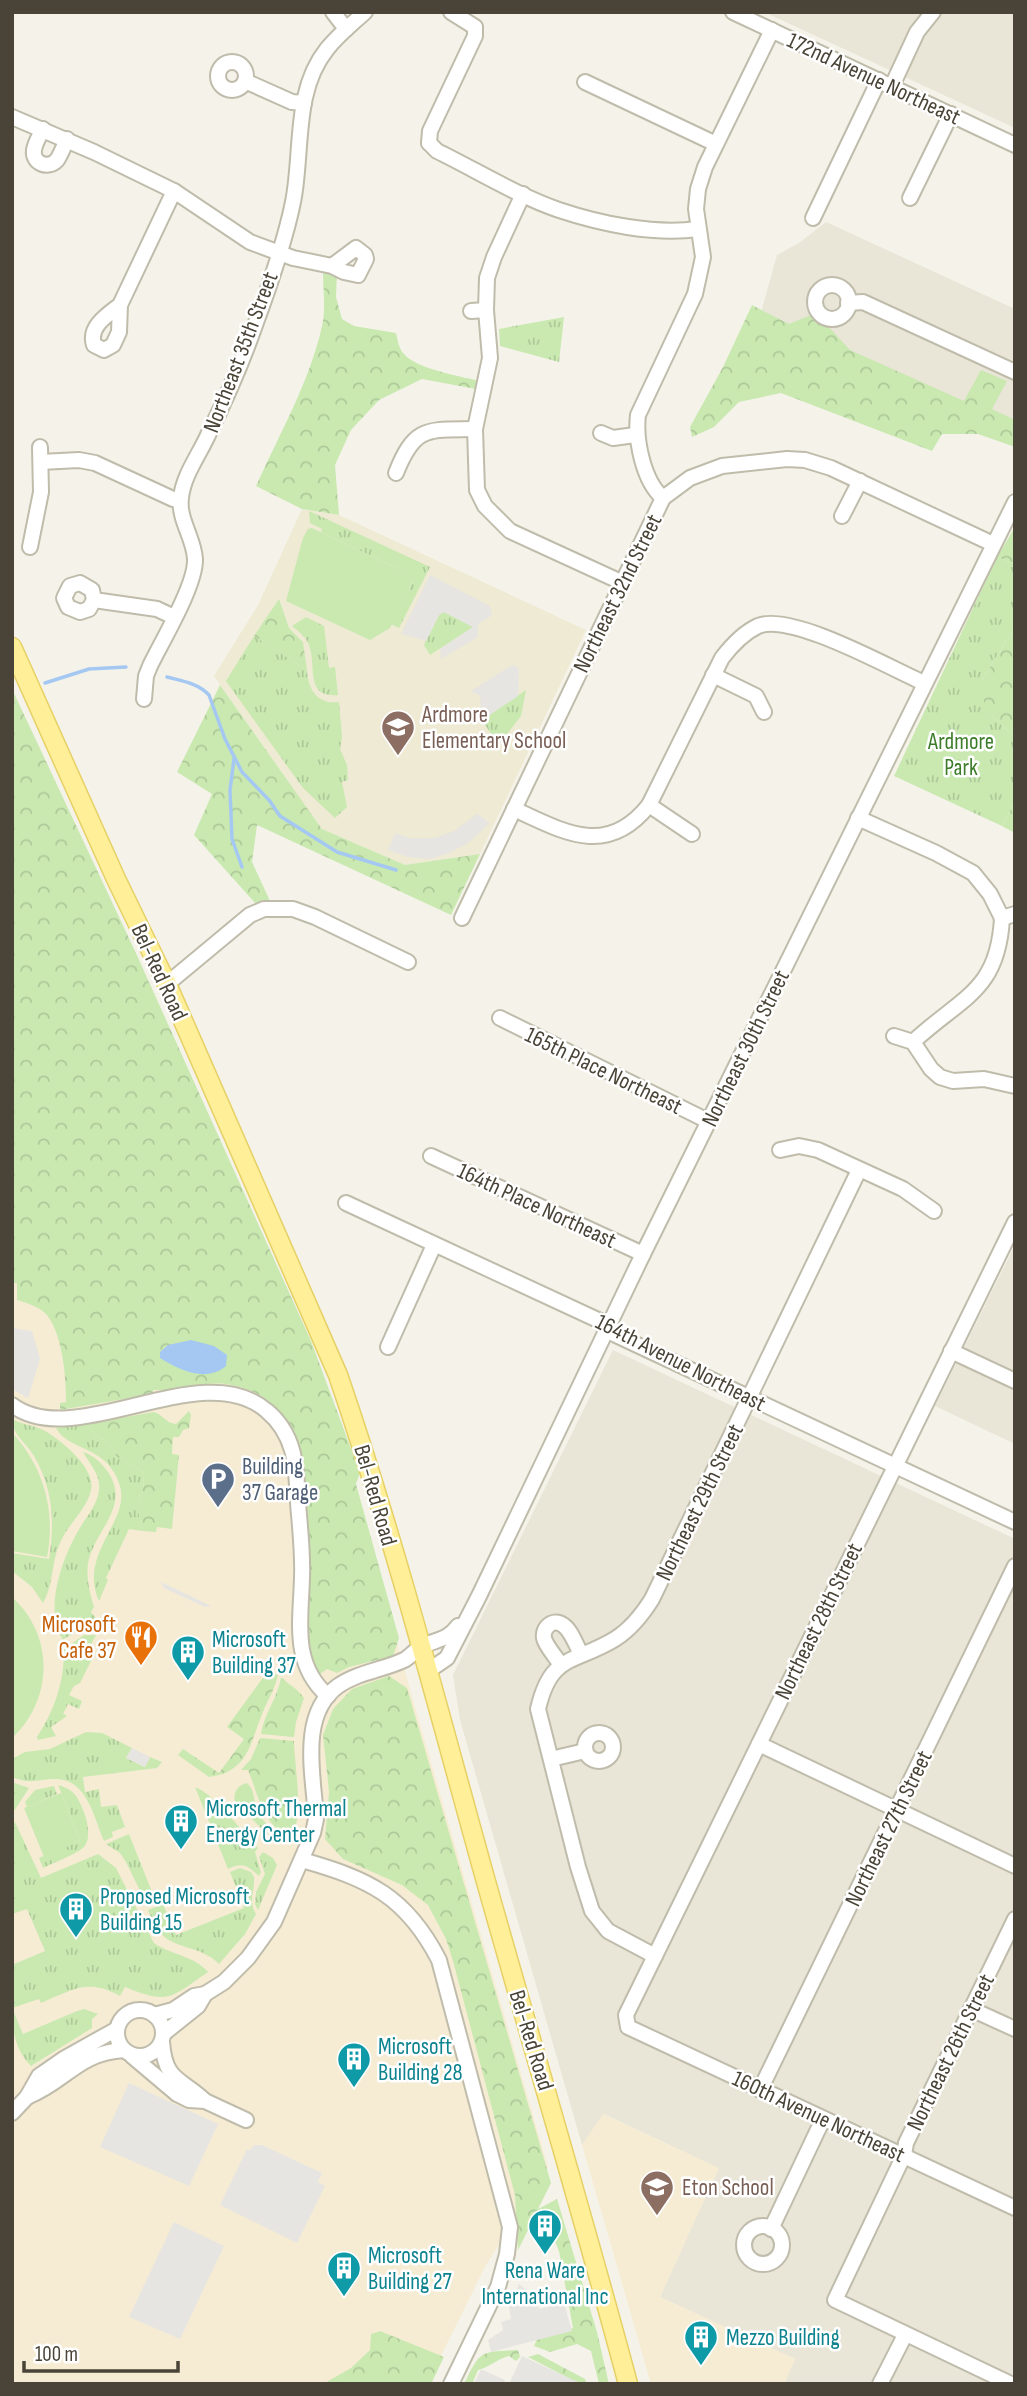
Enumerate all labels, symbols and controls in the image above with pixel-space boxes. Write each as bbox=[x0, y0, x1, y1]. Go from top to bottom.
street label: 172nd Avenue Northeast bbox=[782, 26, 965, 131]
street label: Northeast 35th Street bbox=[197, 268, 284, 437]
street label: Northeast 32nd Street bbox=[567, 510, 668, 677]
place label: Ardmore Elementary School bbox=[421, 701, 566, 755]
school or university icon: Ardmore Elementary School bbox=[379, 708, 417, 757]
park label: Ardmore Park bbox=[927, 728, 994, 782]
street label: Bel-Red Road bbox=[125, 920, 194, 1025]
street label: Northeast 30th Street bbox=[696, 965, 796, 1131]
street label: 165th Place Northeast bbox=[521, 1021, 687, 1121]
street label: 164th Place Northeast bbox=[453, 1157, 620, 1255]
street label: 164th Avenue Northeast bbox=[591, 1308, 770, 1418]
street label: Northeast 29th Street bbox=[650, 1419, 750, 1585]
street label: Bel-Red Road bbox=[347, 1442, 403, 1549]
place label: Building 37 Garage bbox=[242, 1453, 318, 1507]
parking icon: Building 37 Garage bbox=[199, 1460, 237, 1509]
street label: Northeast 28th Street bbox=[769, 1539, 869, 1704]
place label: Microsoft Cafe 37 bbox=[42, 1611, 116, 1665]
restaurant icon: Microsoft Cafe 37 bbox=[122, 1618, 160, 1667]
place label: Microsoft Building 37 bbox=[212, 1626, 296, 1680]
building icon: Microsoft Building 37 bbox=[169, 1633, 207, 1682]
street label: Northeast 27th Street bbox=[839, 1746, 939, 1911]
place label: Microsoft Thermal Energy Center bbox=[206, 1795, 347, 1849]
building icon: Microsoft Thermal Energy Center bbox=[162, 1802, 200, 1851]
place label: Proposed Microsoft Building 15 bbox=[100, 1883, 249, 1937]
building icon: Proposed Microsoft Building 15 bbox=[57, 1890, 95, 1939]
street label: Northeast 26th Street bbox=[901, 1970, 1001, 2135]
street label: Bel-Red Road bbox=[503, 1987, 560, 2094]
place label: Microsoft Building 28 bbox=[378, 2033, 463, 2087]
building icon: Microsoft Building 28 bbox=[335, 2040, 373, 2089]
street label: 160th Avenue Northeast bbox=[728, 2065, 909, 2169]
school or university icon: Eton School bbox=[638, 2168, 676, 2217]
place label: Eton School bbox=[682, 2174, 774, 2202]
building icon: Rena Ware International Inc bbox=[526, 2207, 564, 2256]
place label: Microsoft Building 27 bbox=[368, 2242, 452, 2296]
building icon: Microsoft Building 27 bbox=[325, 2249, 363, 2298]
place label: Rena Ware International Inc bbox=[481, 2257, 609, 2311]
building icon: Mezzo Building bbox=[682, 2318, 720, 2367]
place label: Mezzo Building bbox=[726, 2324, 840, 2352]
scale bar bbox=[24, 2330, 178, 2374]
text: 100 m bbox=[35, 2342, 78, 2367]

